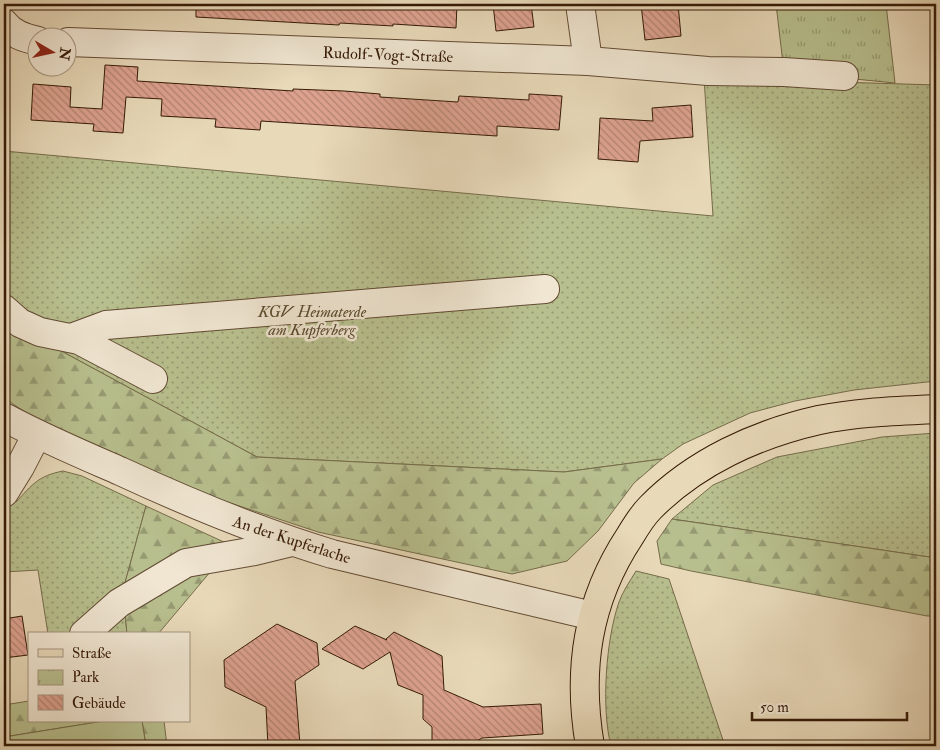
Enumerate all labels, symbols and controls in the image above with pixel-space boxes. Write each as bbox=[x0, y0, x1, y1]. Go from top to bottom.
north arrow bbox=[28, 28, 78, 78]
street label: Rudolf-Vogt-Straße bbox=[322, 43, 454, 67]
text: N bbox=[55, 45, 74, 62]
park label: KGV Heimaterde am Kupferberg bbox=[257, 302, 367, 340]
street label: An der Kupferlache bbox=[229, 511, 353, 569]
legend bbox=[28, 632, 190, 722]
text: Straße bbox=[72, 644, 111, 663]
text: Park bbox=[72, 668, 99, 687]
scale bar bbox=[752, 690, 908, 722]
text: Gebäude bbox=[72, 694, 126, 713]
text: 50 m bbox=[760, 698, 789, 717]

